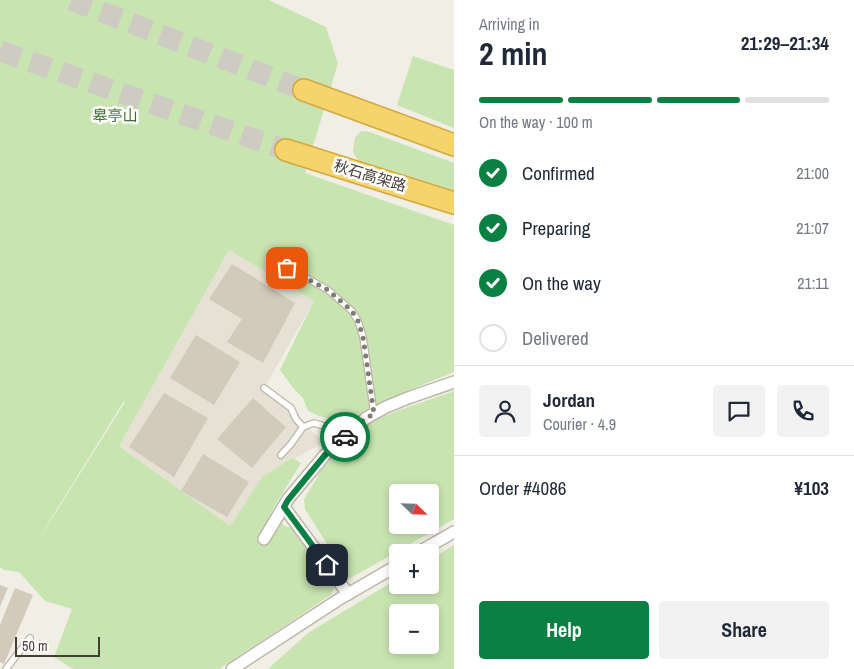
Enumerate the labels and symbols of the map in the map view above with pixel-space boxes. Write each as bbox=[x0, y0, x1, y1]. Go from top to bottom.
park label: 皋亭山 bbox=[92, 105, 138, 126]
street label: 秋石高架路 bbox=[331, 155, 409, 197]
pin bbox=[266, 247, 308, 289]
courier bbox=[320, 412, 370, 462]
north arrow bbox=[389, 484, 439, 534]
pin bbox=[306, 544, 348, 586]
scale bar bbox=[15, 634, 100, 657]

